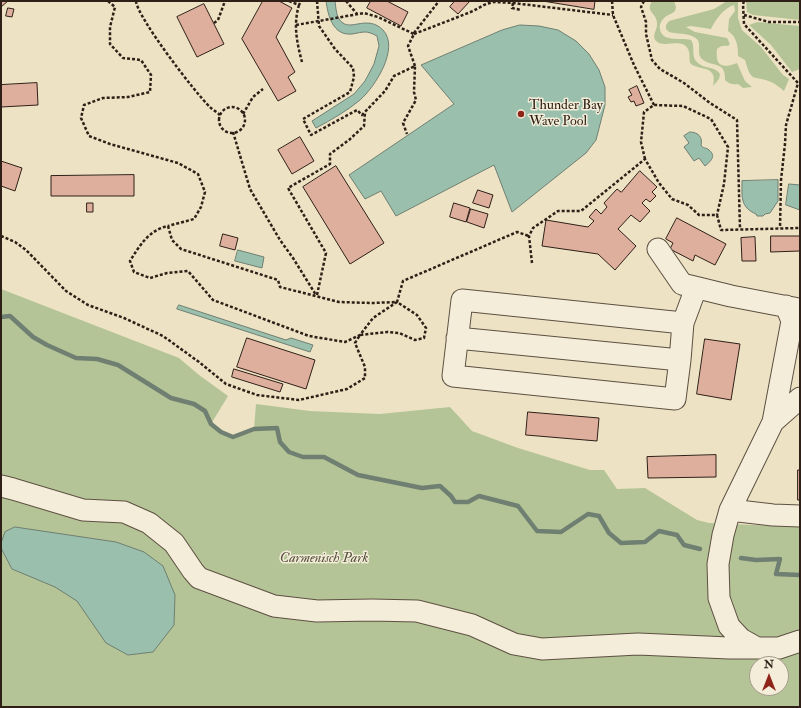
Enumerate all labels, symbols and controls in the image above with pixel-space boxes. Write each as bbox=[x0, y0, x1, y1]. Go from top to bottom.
place label: Thunder Bay Wave Pool bbox=[529, 98, 603, 130]
marker: Thunder Bay Wave Pool bbox=[516, 109, 526, 119]
park label: Carmenisch Park bbox=[280, 551, 368, 567]
north arrow bbox=[749, 656, 789, 696]
text: N bbox=[764, 658, 774, 671]

